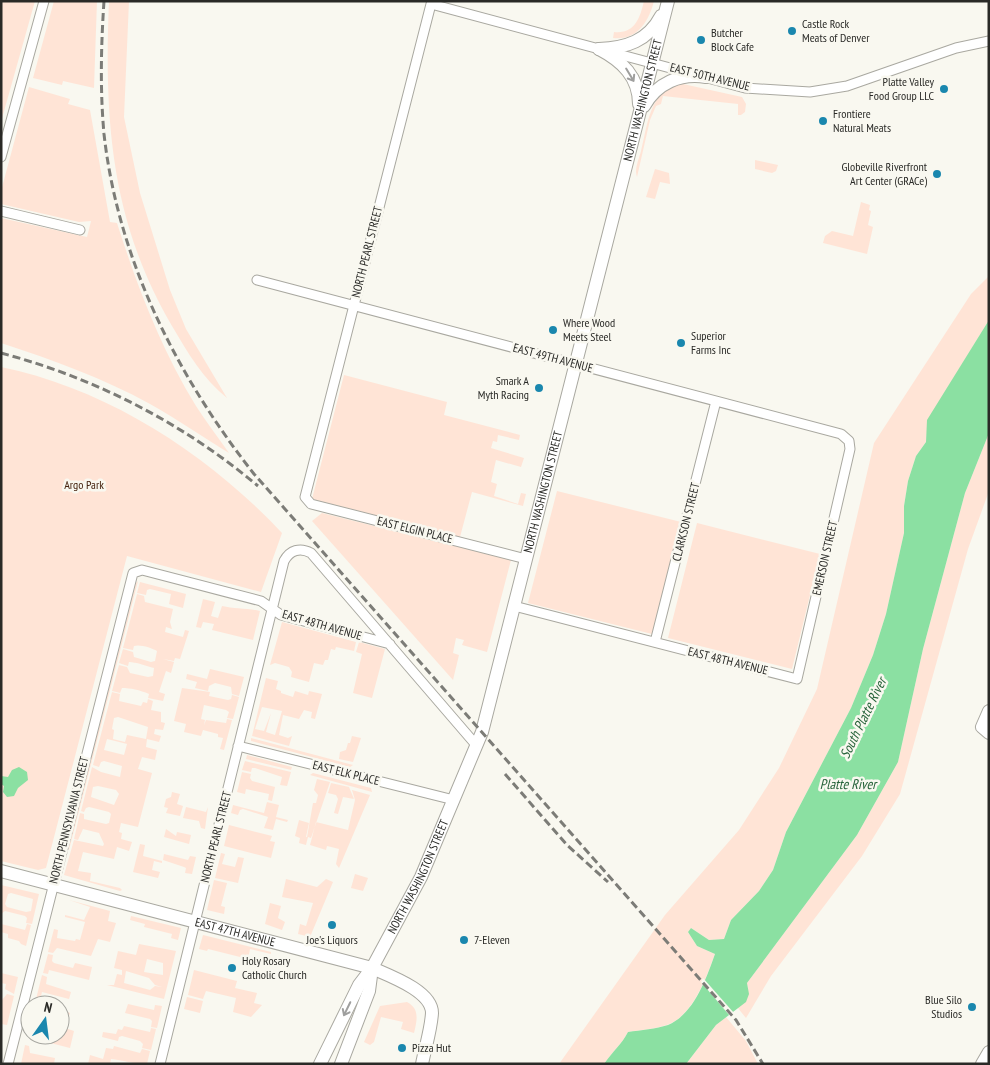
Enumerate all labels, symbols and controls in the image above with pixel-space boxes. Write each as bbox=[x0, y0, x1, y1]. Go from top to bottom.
place label: Castle Rock Meats of Denver bbox=[802, 16, 870, 45]
place label: Butcher Block Cafe bbox=[711, 25, 754, 54]
marker: Castle Rock Meats of Denver bbox=[786, 25, 798, 37]
marker: Butcher Block Cafe bbox=[695, 34, 707, 46]
street label: NORTH WASHINGTON STREET bbox=[620, 37, 665, 163]
street label: EAST 50TH AVENUE bbox=[668, 59, 752, 94]
one-way arrow bbox=[626, 67, 636, 81]
place label: Platte Valley Food Group LLC bbox=[869, 74, 935, 103]
marker: Platte Valley Food Group LLC bbox=[938, 83, 950, 95]
place label: Frontiere Natural Meats bbox=[833, 106, 891, 135]
marker: Frontiere Natural Meats bbox=[817, 115, 829, 127]
place label: Globeville Riverfront Art Center (GRACe) bbox=[841, 159, 928, 188]
marker: Globeville Riverfront Art Center (GRACe) bbox=[931, 168, 943, 180]
street label: NORTH PEARL STREET bbox=[348, 204, 385, 299]
place label: Where Wood Meets Steel bbox=[563, 315, 615, 344]
marker: Where Wood Meets Steel bbox=[547, 324, 559, 336]
place label: Superior Farms Inc bbox=[691, 328, 732, 357]
marker: Superior Farms Inc bbox=[675, 337, 687, 349]
street label: EAST 49TH AVENUE bbox=[512, 340, 595, 375]
place label: Smark A Myth Racing bbox=[478, 373, 529, 402]
marker: Smark A Myth Racing bbox=[533, 382, 545, 394]
street label: NORTH WASHINGTON STREET bbox=[520, 429, 565, 554]
park label: Argo Park bbox=[64, 477, 104, 492]
street label: CLARKSON STREET bbox=[668, 480, 703, 563]
street label: EAST ELGIN PLACE bbox=[376, 513, 454, 546]
street label: EMERSON STREET bbox=[809, 518, 841, 597]
street label: EAST 48TH AVENUE bbox=[281, 606, 364, 643]
street label: EAST 48TH AVENUE bbox=[686, 643, 770, 678]
water label: South Platte River bbox=[836, 673, 891, 761]
street label: NORTH PENNSYLVANIA STREET bbox=[45, 754, 92, 885]
street label: EAST ELK PLACE bbox=[311, 757, 381, 788]
water label: Platte River bbox=[820, 775, 878, 793]
street label: NORTH PEARL STREET bbox=[197, 789, 234, 884]
street label: NORTH WASHINGTON STREET bbox=[384, 816, 452, 936]
street label: EAST 47TH AVENUE bbox=[194, 914, 277, 949]
marker: Joe's Liquors bbox=[326, 919, 338, 931]
place label: Joe's Liquors bbox=[305, 932, 358, 947]
place label: 7-Eleven bbox=[474, 932, 510, 947]
marker: 7-Eleven bbox=[458, 934, 470, 946]
place label: Holy Rosary Catholic Church bbox=[242, 953, 307, 982]
marker: Holy Rosary Catholic Church bbox=[226, 962, 238, 974]
place label: Blue Silo Studios bbox=[925, 992, 962, 1021]
north arrow bbox=[20, 995, 70, 1045]
text: N bbox=[42, 998, 54, 1017]
one-way arrow bbox=[342, 1001, 351, 1016]
marker: Blue Silo Studios bbox=[966, 1001, 978, 1013]
place label: Pizza Hut bbox=[412, 1040, 452, 1055]
marker: Pizza Hut bbox=[396, 1042, 408, 1054]

